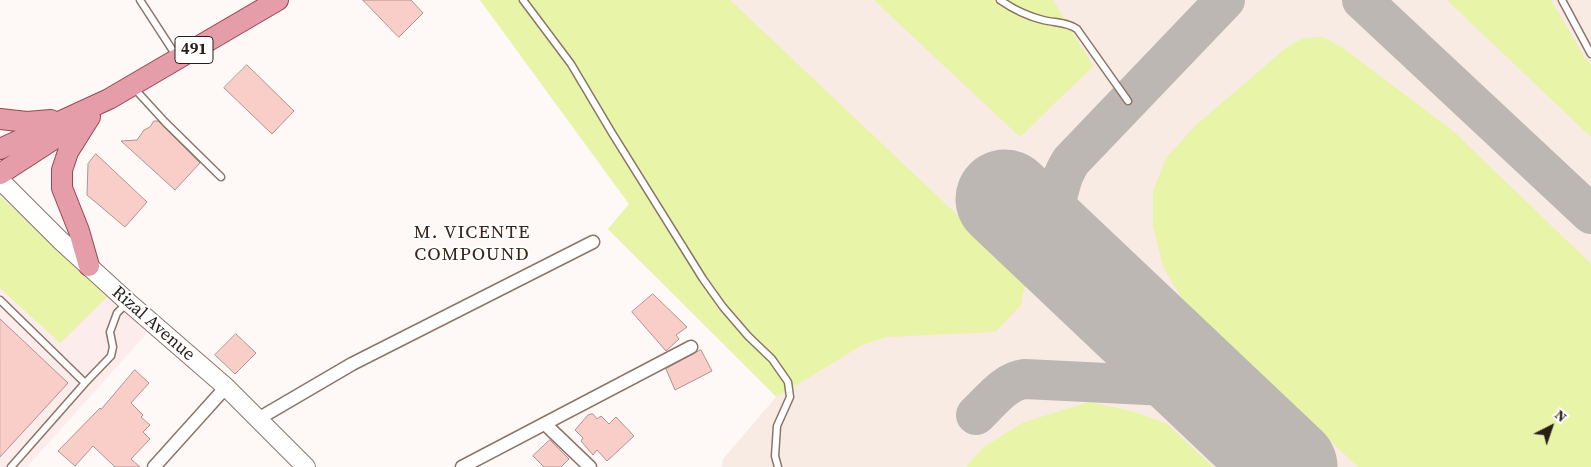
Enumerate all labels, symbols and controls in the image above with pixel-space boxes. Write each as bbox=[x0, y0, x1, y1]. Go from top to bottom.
road number: 491 bbox=[175, 36, 213, 64]
district label: M. VICENTE COMPOUND bbox=[412, 222, 532, 266]
street label: Rizal Avenue bbox=[107, 282, 199, 366]
north arrow bbox=[1526, 402, 1576, 452]
text: N bbox=[1550, 405, 1571, 427]

